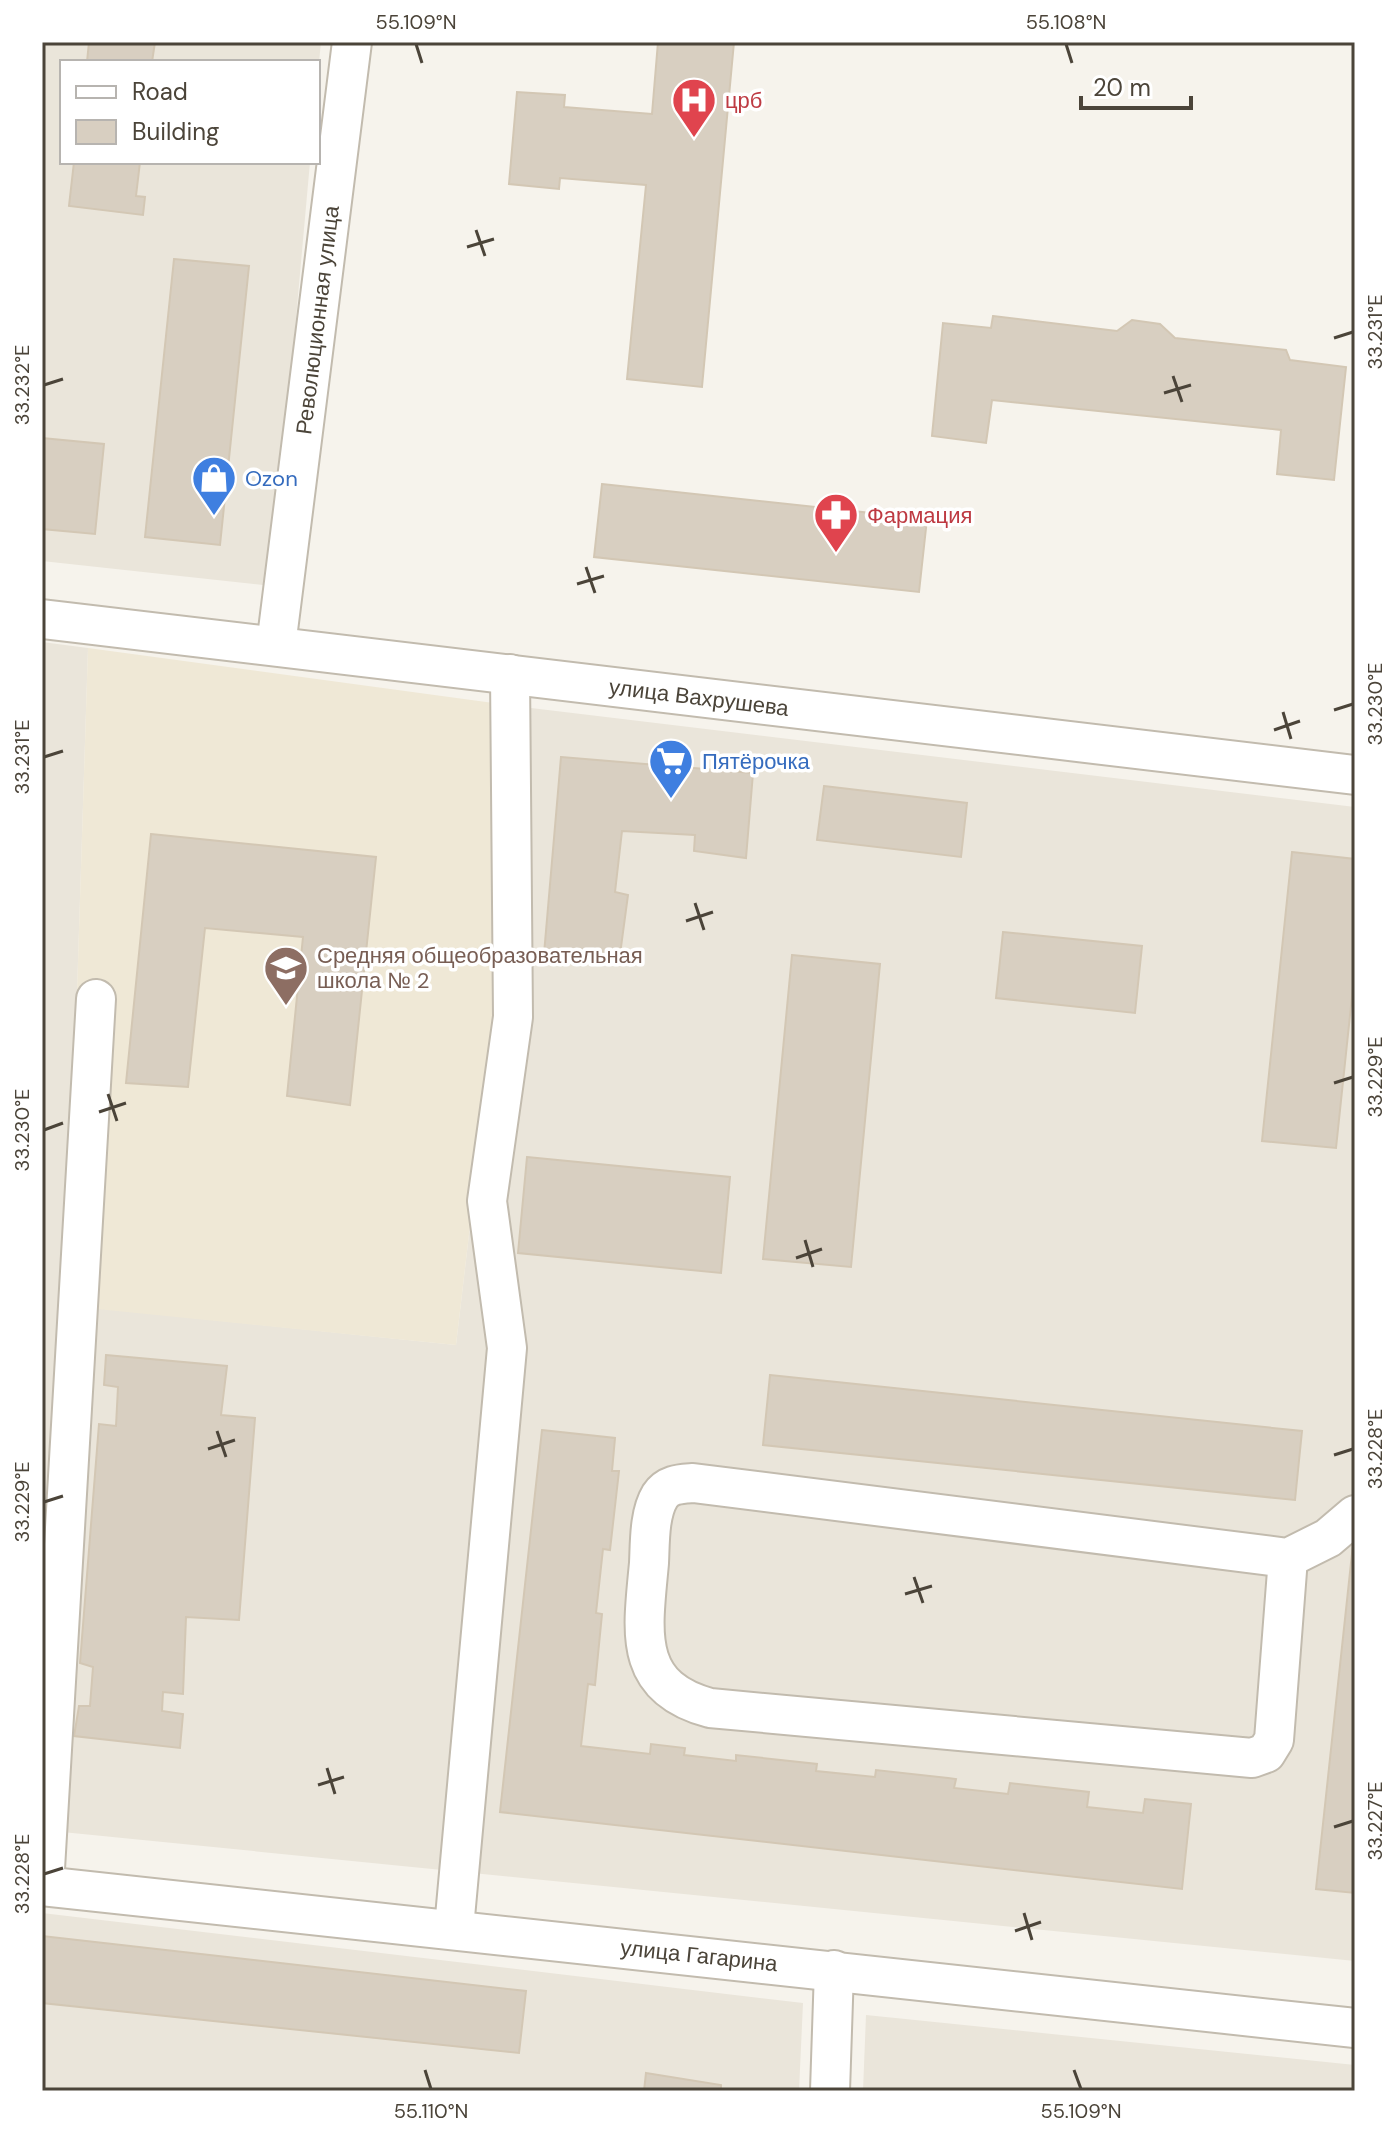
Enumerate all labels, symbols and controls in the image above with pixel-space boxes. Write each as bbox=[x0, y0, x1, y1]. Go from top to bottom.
text: 55.109°N bbox=[375, 9, 457, 35]
text: 55.108°N bbox=[1026, 9, 1106, 35]
legend bbox=[60, 60, 320, 164]
scale bar bbox=[1081, 60, 1191, 110]
text: 20 m bbox=[1093, 72, 1151, 103]
text: Road bbox=[132, 76, 188, 107]
hospital icon: црб bbox=[670, 76, 718, 139]
place label: црб bbox=[725, 86, 762, 115]
text: Building bbox=[132, 116, 219, 147]
street label: Революционная улица bbox=[289, 203, 346, 436]
text: 33.231°E bbox=[1362, 295, 1388, 370]
text: 33.232°E bbox=[9, 345, 35, 425]
shop icon: Ozon bbox=[190, 454, 238, 517]
place label: Ozon bbox=[245, 464, 298, 493]
pharmacy icon: Фармация bbox=[812, 491, 860, 554]
place label: Фармация bbox=[867, 501, 972, 530]
text: 33.230°E bbox=[1362, 663, 1388, 745]
street label: улица Вахрушева bbox=[607, 672, 791, 723]
text: 33.231°E bbox=[9, 720, 35, 795]
supermarket icon: Пятёрочка bbox=[647, 737, 695, 800]
place label: Пятёрочка bbox=[702, 747, 811, 776]
place label: Средняя общеобразовательная школа № 2 bbox=[317, 941, 643, 995]
school or university icon: Средняя общеобразовательная школа № 2 bbox=[262, 944, 310, 1007]
text: 33.229°E bbox=[1362, 1036, 1388, 1118]
text: 33.230°E bbox=[9, 1089, 35, 1171]
text: 33.228°E bbox=[1362, 1409, 1388, 1489]
text: 33.229°E bbox=[9, 1461, 35, 1543]
text: 33.227°E bbox=[1362, 1781, 1388, 1861]
text: 33.228°E bbox=[9, 1834, 35, 1914]
street label: улица Гагарина bbox=[619, 1933, 780, 1978]
text: 55.110°N bbox=[394, 2098, 468, 2124]
text: 55.109°N bbox=[1040, 2098, 1122, 2124]

